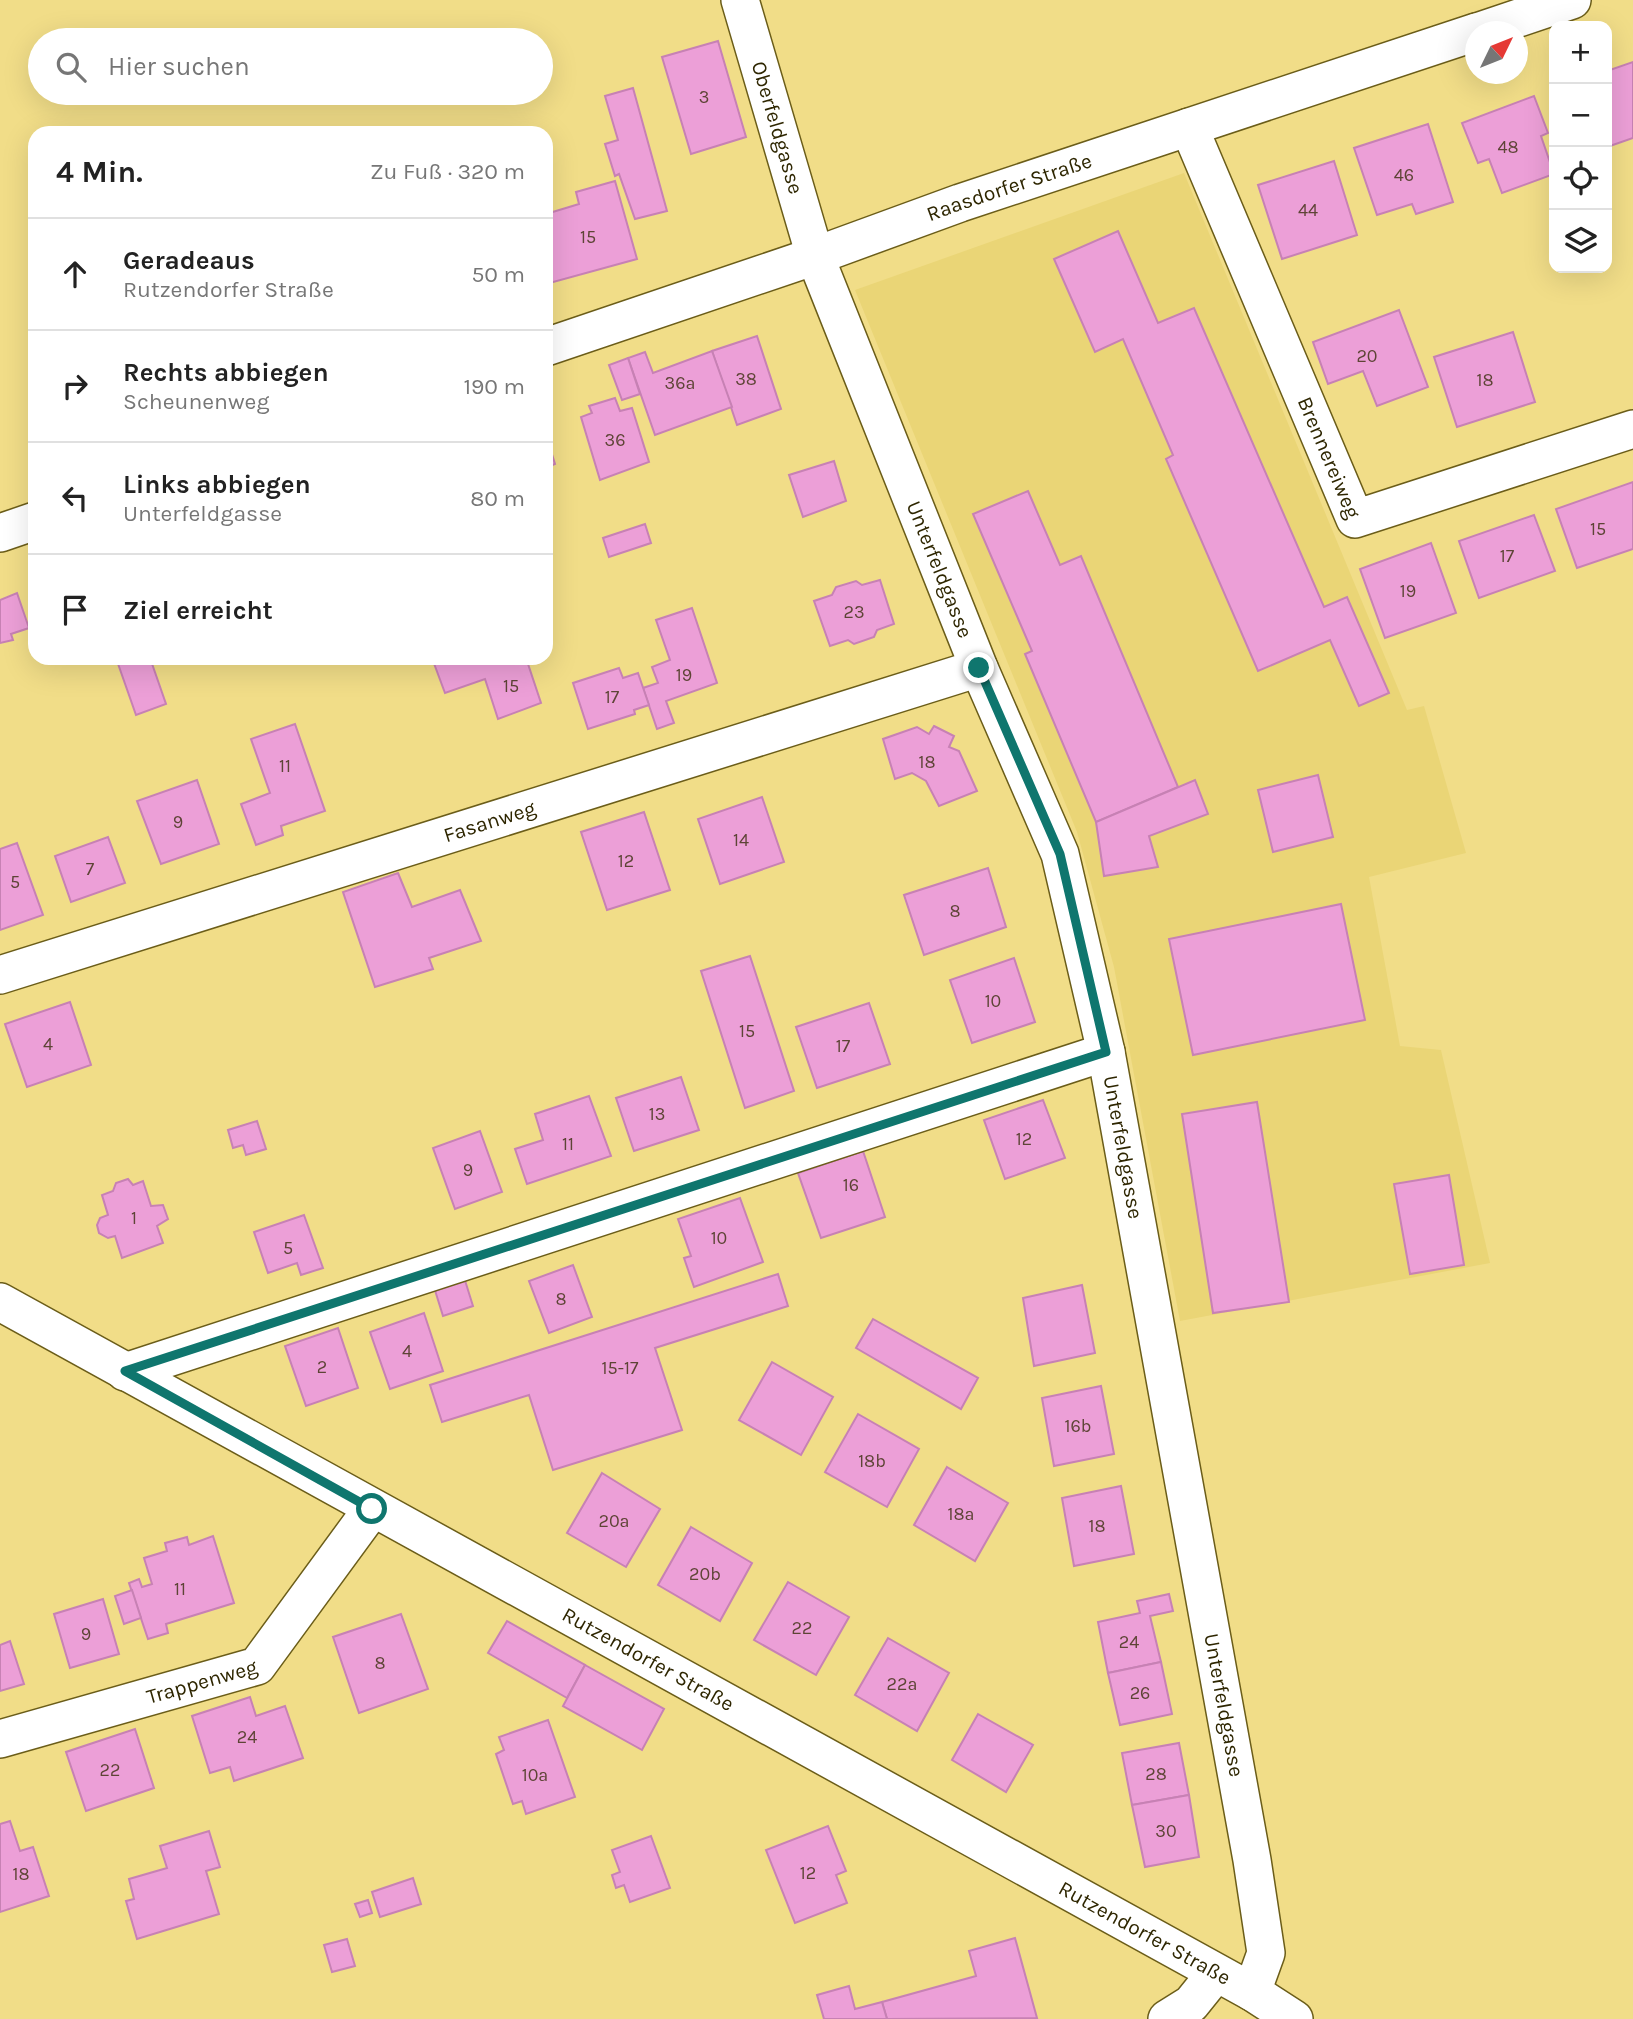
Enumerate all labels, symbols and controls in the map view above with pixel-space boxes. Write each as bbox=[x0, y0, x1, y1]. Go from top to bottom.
north arrow bbox=[1465, 21, 1528, 84]
map controls bbox=[1549, 21, 1612, 273]
button: + bbox=[1549, 21, 1612, 84]
search box bbox=[28, 28, 553, 105]
icon: search bbox=[52, 48, 90, 86]
text: Hier suchen bbox=[108, 51, 250, 82]
street label: Oberfeldgasse bbox=[747, 58, 808, 197]
button: − bbox=[1549, 84, 1612, 147]
house number: 3 bbox=[699, 86, 709, 108]
house number: 48 bbox=[1497, 136, 1519, 158]
button: locate bbox=[1549, 147, 1612, 210]
street label: Raasdorfer Straße bbox=[923, 148, 1095, 226]
text: 4 Min. bbox=[56, 154, 143, 190]
text: Zu Fuß · 320 m bbox=[370, 158, 525, 185]
house number: 46 bbox=[1394, 164, 1414, 186]
house number: 44 bbox=[1298, 199, 1318, 221]
button: layers bbox=[1549, 210, 1612, 273]
house number: 15 bbox=[580, 226, 596, 248]
text: Geradeaus bbox=[123, 245, 255, 276]
icon: ahead bbox=[56, 255, 94, 293]
text: 50 m bbox=[471, 261, 525, 288]
text: Rutzendorfer Straße bbox=[123, 276, 334, 303]
house number: 20 bbox=[1356, 345, 1378, 367]
text: Rechts abbiegen bbox=[123, 357, 329, 388]
icon: right bbox=[56, 367, 94, 405]
house number: 38 bbox=[735, 368, 757, 390]
house number: 18 bbox=[1476, 369, 1494, 391]
house number: 36a bbox=[665, 372, 695, 394]
text: 190 m bbox=[463, 373, 525, 400]
text: Scheunenweg bbox=[123, 388, 269, 415]
street label: Brennereiweg bbox=[1293, 393, 1365, 522]
house number: 36 bbox=[605, 429, 625, 451]
text: Links abbiegen bbox=[123, 469, 311, 500]
icon: left bbox=[56, 479, 94, 517]
text: 80 m bbox=[470, 485, 525, 512]
street label: Unterfeldgasse bbox=[902, 497, 978, 641]
text: Unterfeldgasse bbox=[123, 500, 282, 527]
house number: 15 bbox=[1590, 518, 1606, 540]
house number: 17 bbox=[1500, 545, 1515, 567]
house number: 19 bbox=[1400, 580, 1416, 602]
icon: arrive bbox=[56, 591, 94, 629]
text: Ziel erreicht bbox=[123, 595, 273, 626]
house number: 23 bbox=[843, 601, 865, 623]
route end bbox=[963, 652, 994, 683]
house number: 19 bbox=[676, 664, 692, 686]
house number: 15 bbox=[503, 675, 519, 697]
house number: 17 bbox=[605, 686, 620, 708]
house number: 18 bbox=[918, 751, 936, 773]
house number: 11 bbox=[279, 755, 291, 777]
street label: Fasanweg bbox=[440, 796, 539, 847]
house number: 9 bbox=[173, 811, 183, 833]
house number: 14 bbox=[733, 829, 749, 851]
house number: 12 bbox=[618, 850, 634, 872]
house number: 7 bbox=[86, 858, 95, 880]
house number: 5 bbox=[10, 871, 20, 893]
house number: 8 bbox=[949, 900, 961, 922]
house number: 10 bbox=[985, 990, 1001, 1012]
house number: 15 bbox=[739, 1020, 755, 1042]
house number: 4 bbox=[43, 1033, 53, 1055]
house number: 17 bbox=[836, 1035, 851, 1057]
street label: Unterfeldgasse bbox=[1098, 1073, 1148, 1221]
house number: 13 bbox=[649, 1103, 665, 1125]
house number: 12 bbox=[1016, 1128, 1032, 1150]
house number: 11 bbox=[562, 1133, 574, 1155]
house number: 9 bbox=[463, 1159, 473, 1181]
house number: 16 bbox=[843, 1174, 859, 1196]
house number: 1 bbox=[131, 1207, 137, 1229]
house number: 10 bbox=[711, 1227, 727, 1249]
house number: 5 bbox=[283, 1237, 293, 1259]
house number: 8 bbox=[555, 1288, 567, 1310]
house number: 4 bbox=[402, 1340, 412, 1362]
house number: 2 bbox=[317, 1356, 327, 1378]
house number: 15-17 bbox=[602, 1357, 639, 1379]
house number: 16b bbox=[1065, 1415, 1091, 1437]
house number: 18b bbox=[858, 1450, 886, 1472]
route start bbox=[356, 1493, 387, 1524]
house number: 18a bbox=[948, 1503, 974, 1525]
house number: 20a bbox=[598, 1510, 630, 1532]
house number: 18 bbox=[1088, 1515, 1106, 1537]
house number: 20b bbox=[689, 1563, 721, 1585]
house number: 11 bbox=[174, 1578, 186, 1600]
street label: Rutzendorfer Straße bbox=[558, 1602, 738, 1716]
house number: 22 bbox=[792, 1617, 812, 1639]
house number: 9 bbox=[81, 1623, 91, 1645]
house number: 24 bbox=[1119, 1631, 1139, 1653]
street label: Unterfeldgasse bbox=[1199, 1631, 1249, 1779]
house number: 8 bbox=[374, 1652, 386, 1674]
street label: Trappenweg bbox=[144, 1654, 260, 1709]
house number: 22a bbox=[887, 1673, 917, 1695]
house number: 26 bbox=[1130, 1682, 1150, 1704]
house number: 24 bbox=[237, 1726, 257, 1748]
house number: 22 bbox=[100, 1759, 120, 1781]
house number: 28 bbox=[1145, 1763, 1167, 1785]
house number: 10a bbox=[522, 1764, 548, 1786]
house number: 30 bbox=[1155, 1820, 1177, 1842]
house number: 12 bbox=[800, 1862, 816, 1884]
house number: 18 bbox=[12, 1863, 30, 1885]
street label: Rutzendorfer Straße bbox=[1055, 1876, 1235, 1990]

